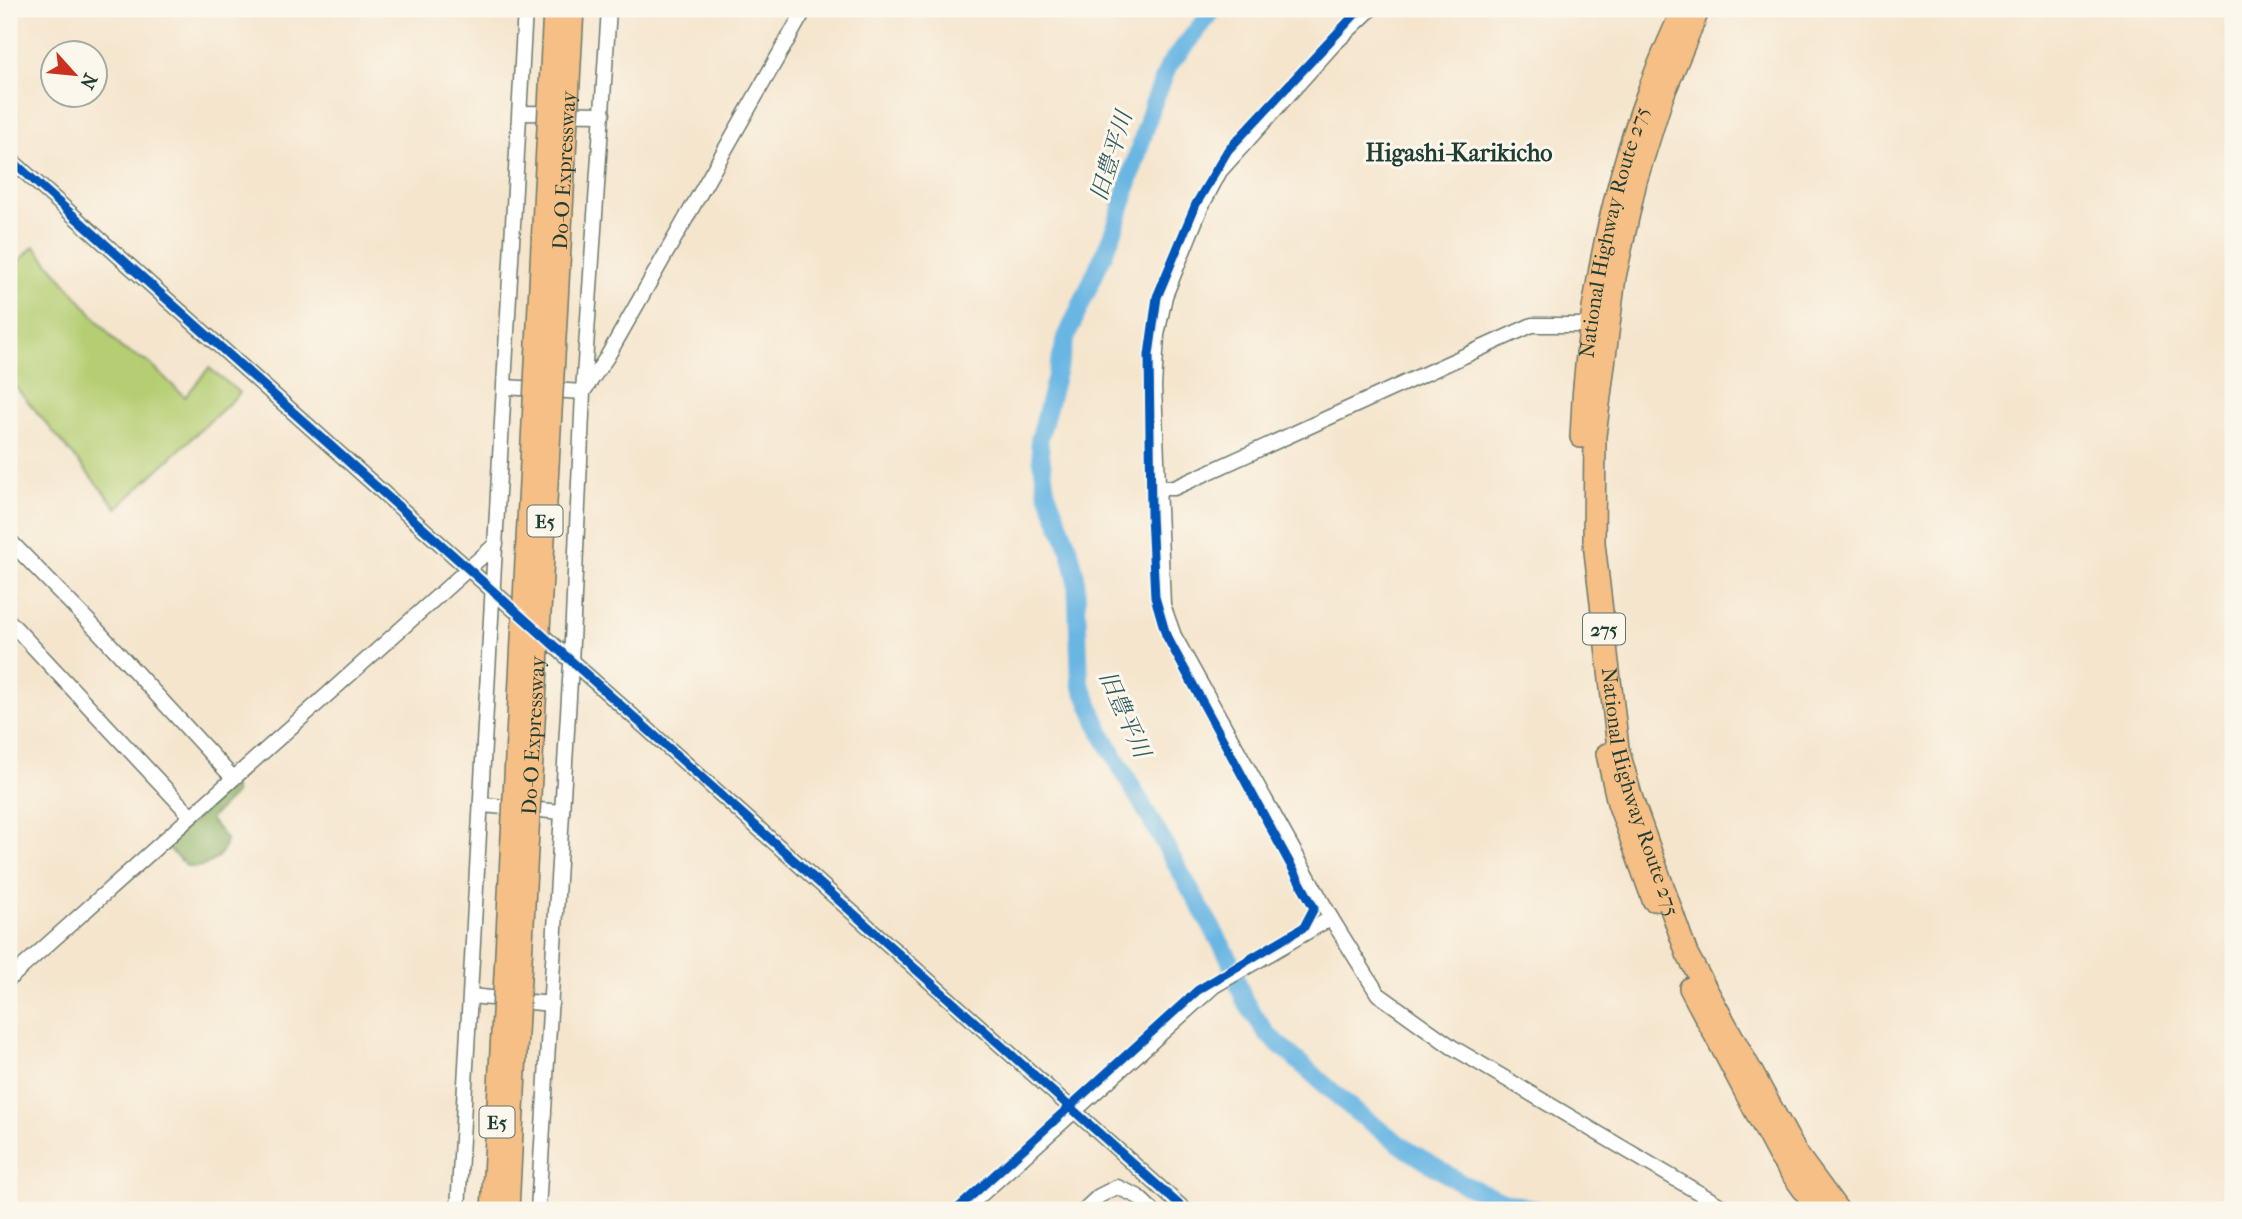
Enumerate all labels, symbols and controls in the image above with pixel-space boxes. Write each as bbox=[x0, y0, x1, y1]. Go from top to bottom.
north arrow bbox=[38, 38, 108, 108]
text: N bbox=[75, 70, 101, 93]
street label: Do-O Expressway bbox=[548, 89, 581, 250]
street label: National Highway Route 275 bbox=[1575, 103, 1654, 359]
water label: 旧豊平川 bbox=[1085, 105, 1139, 204]
district label: Higashi-Karikicho bbox=[1366, 139, 1552, 167]
road number: E5 bbox=[528, 506, 562, 536]
road number: 275 bbox=[1583, 614, 1625, 644]
street label: Do-O Expressway bbox=[517, 655, 550, 815]
street label: National Highway Route 275 bbox=[1597, 666, 1685, 919]
water label: 旧豊平川 bbox=[1094, 667, 1157, 764]
road number: E5 bbox=[480, 1106, 514, 1138]

